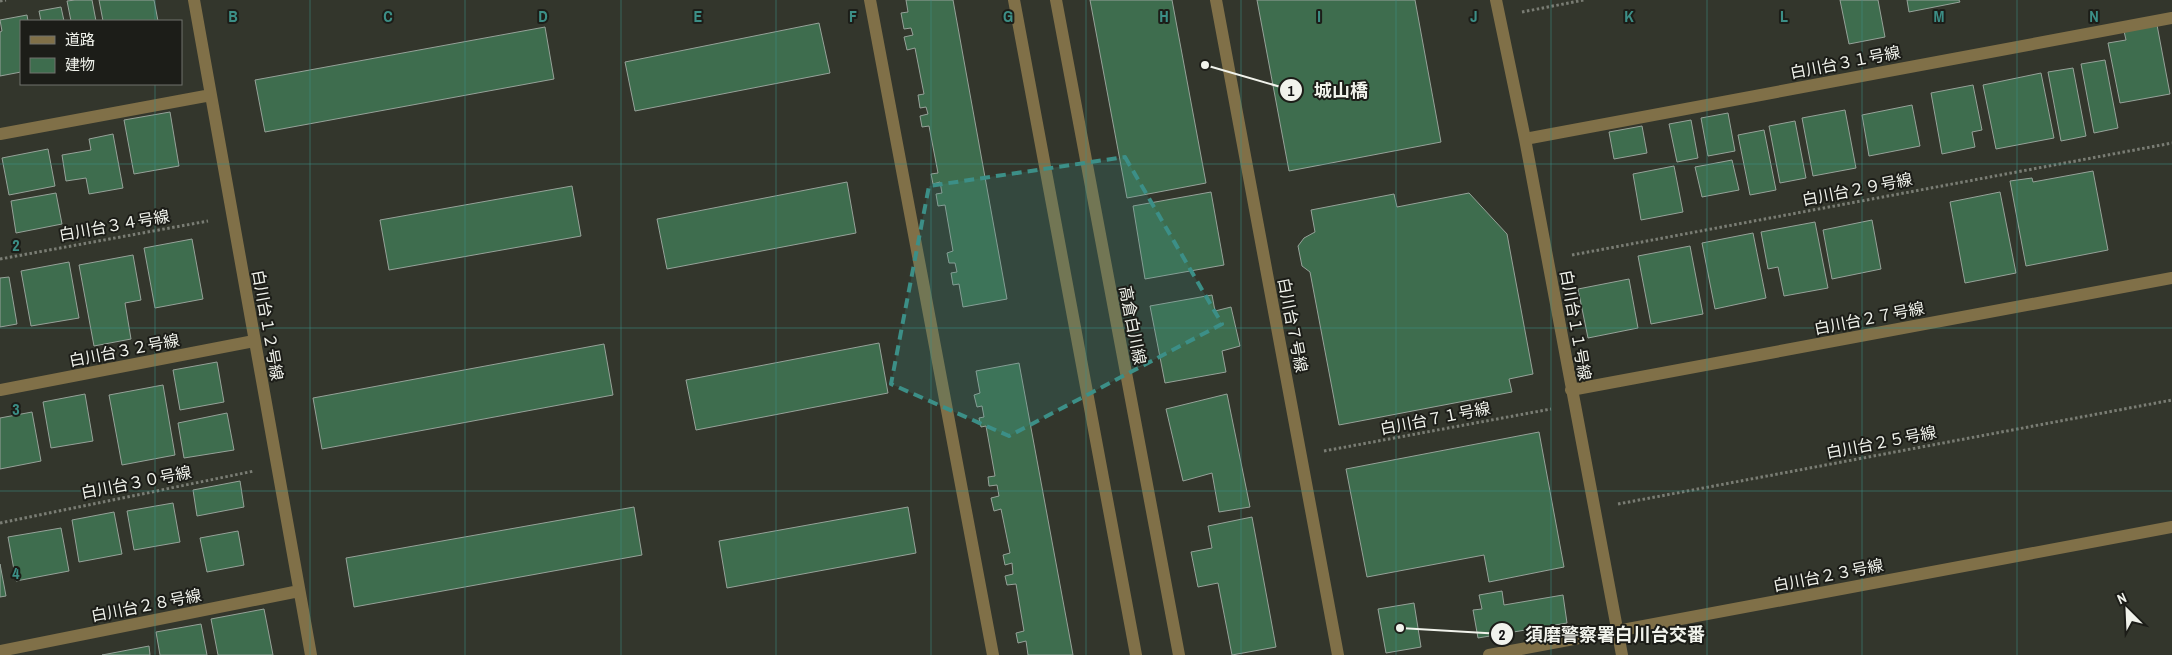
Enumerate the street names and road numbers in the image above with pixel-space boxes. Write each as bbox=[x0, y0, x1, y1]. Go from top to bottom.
street label: 白川台３１号線 bbox=[1788, 41, 1902, 83]
street label: 白川台２９号線 bbox=[1800, 168, 1914, 210]
street label: 白川台３４号線 bbox=[57, 204, 171, 246]
street label: 白川台１２号線 bbox=[247, 268, 289, 382]
street label: 白川台１１号線 bbox=[1555, 268, 1597, 382]
street label: 白川台７号線 bbox=[1273, 276, 1313, 374]
street label: 高倉白川線 bbox=[1115, 284, 1151, 366]
street label: 白川台２７号線 bbox=[1812, 297, 1926, 339]
street label: 白川台３２号線 bbox=[67, 329, 181, 371]
street label: 白川台７１号線 bbox=[1378, 397, 1492, 439]
street label: 白川台２５号線 bbox=[1824, 421, 1938, 463]
street label: 白川台３０号線 bbox=[79, 461, 193, 503]
street label: 白川台２３号線 bbox=[1771, 554, 1885, 596]
street label: 白川台２８号線 bbox=[89, 584, 203, 626]

